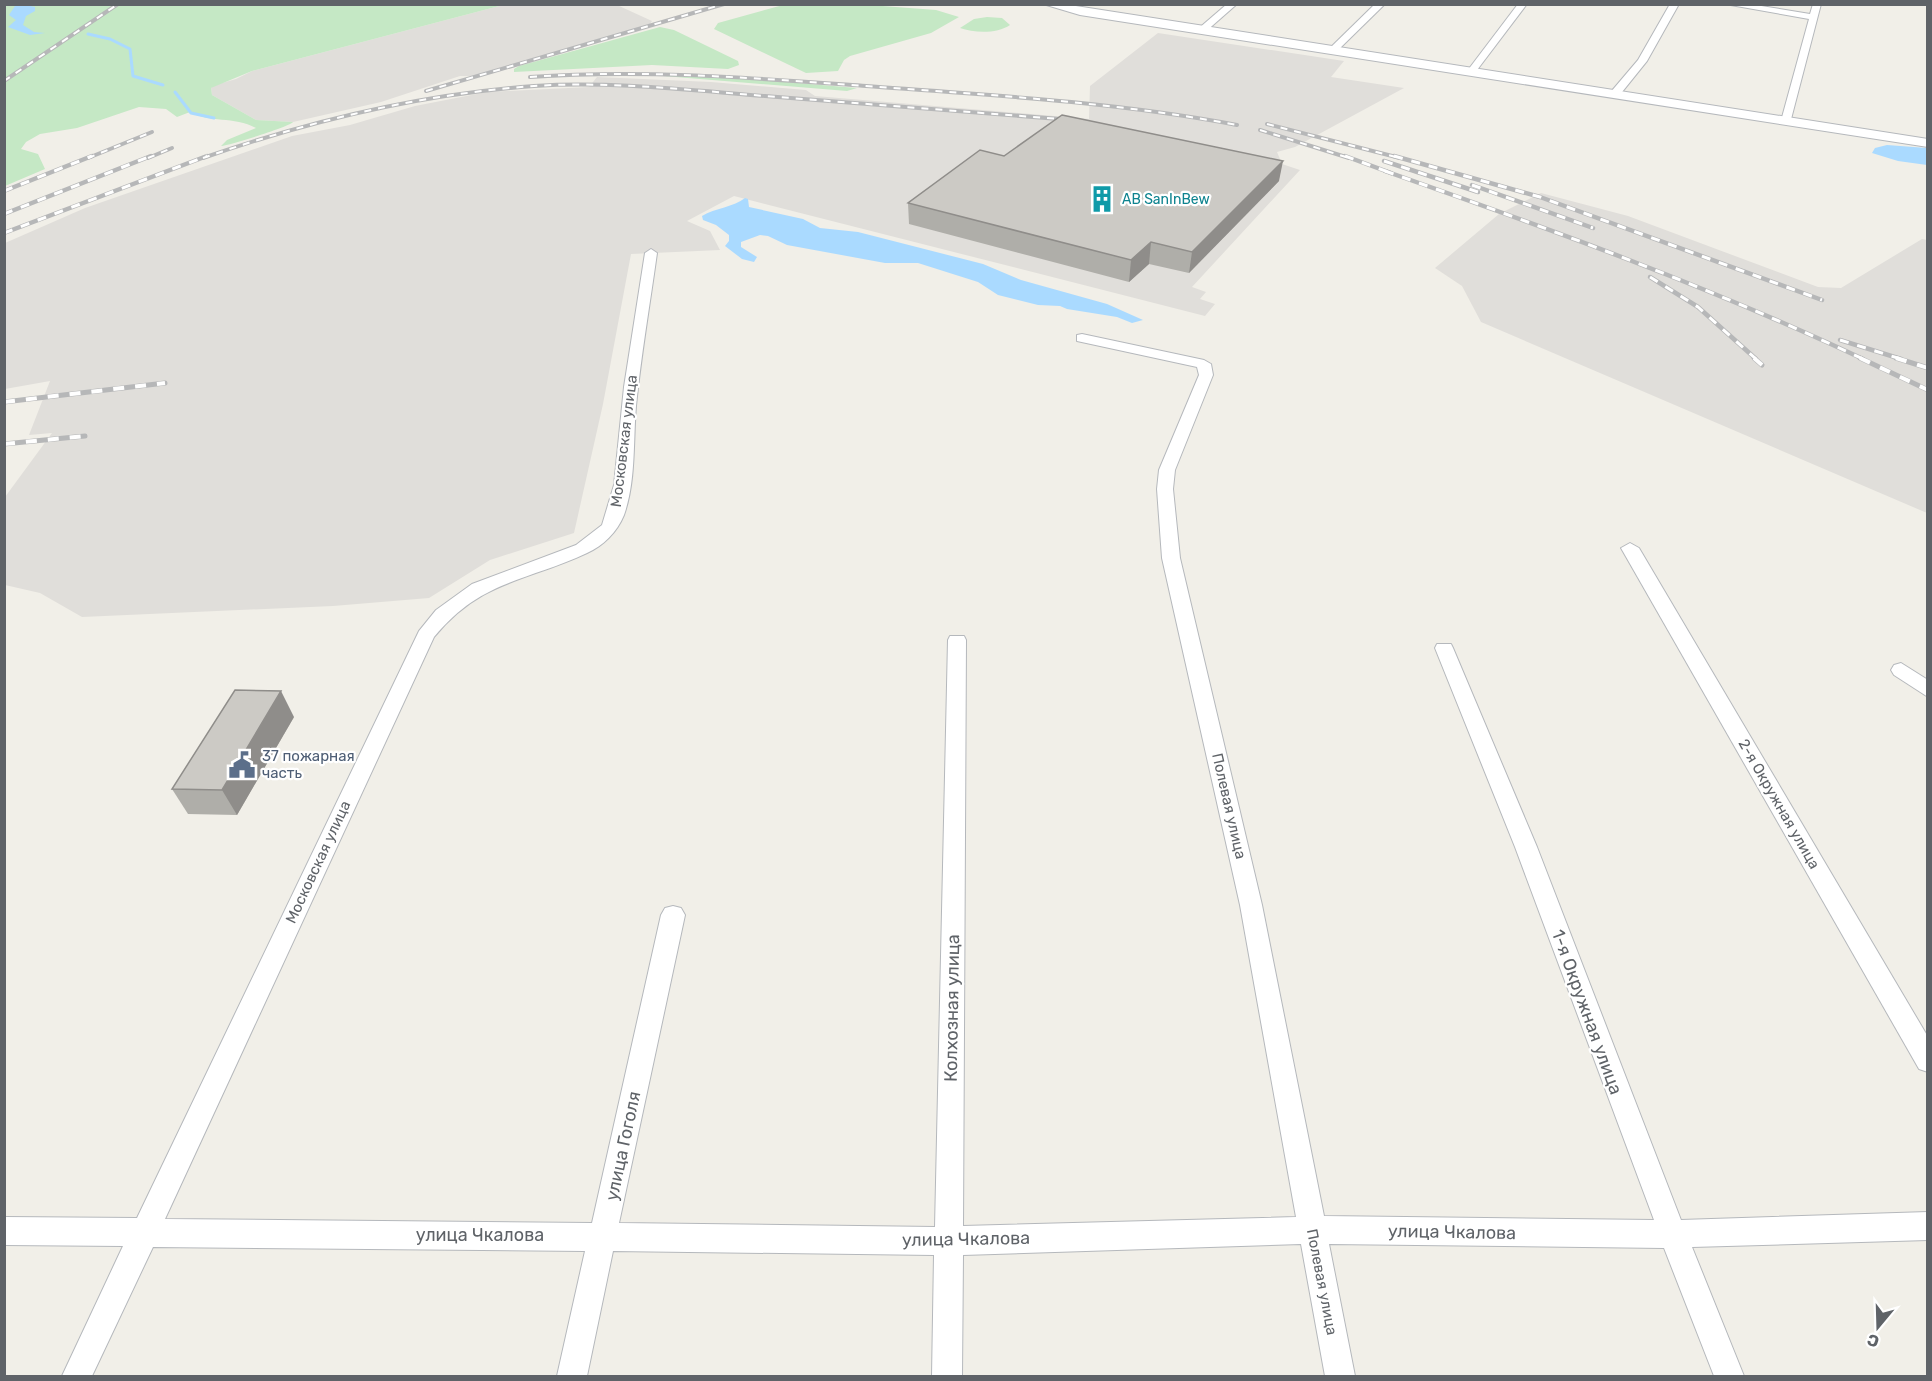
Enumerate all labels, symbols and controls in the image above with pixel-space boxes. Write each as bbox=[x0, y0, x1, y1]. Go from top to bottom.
building icon: AB SanInBew bbox=[1087, 184, 1117, 214]
place label: AB SanInBew bbox=[1122, 191, 1210, 208]
street label: Московская улица bbox=[607, 374, 641, 508]
street label: 2-я Окружная улица bbox=[1734, 736, 1824, 872]
place label: 37 пожарная часть bbox=[262, 747, 355, 782]
public building icon: 37 пожарная часть bbox=[227, 750, 257, 780]
street label: Полевая улица bbox=[1208, 751, 1250, 861]
street label: Московская улица bbox=[282, 798, 354, 926]
street label: 1-я Окружная улица bbox=[1547, 926, 1627, 1098]
street label: Колхозная улица bbox=[940, 934, 964, 1082]
street label: улица Гоголя bbox=[601, 1089, 645, 1203]
street label: улица Чкалова bbox=[1388, 1220, 1516, 1244]
street label: улица Чкалова bbox=[416, 1224, 544, 1246]
street label: улица Чкалова bbox=[902, 1227, 1030, 1251]
street label: Полевая улица bbox=[1303, 1227, 1341, 1337]
north arrow bbox=[1848, 1297, 1908, 1357]
text: С bbox=[1865, 1330, 1882, 1352]

